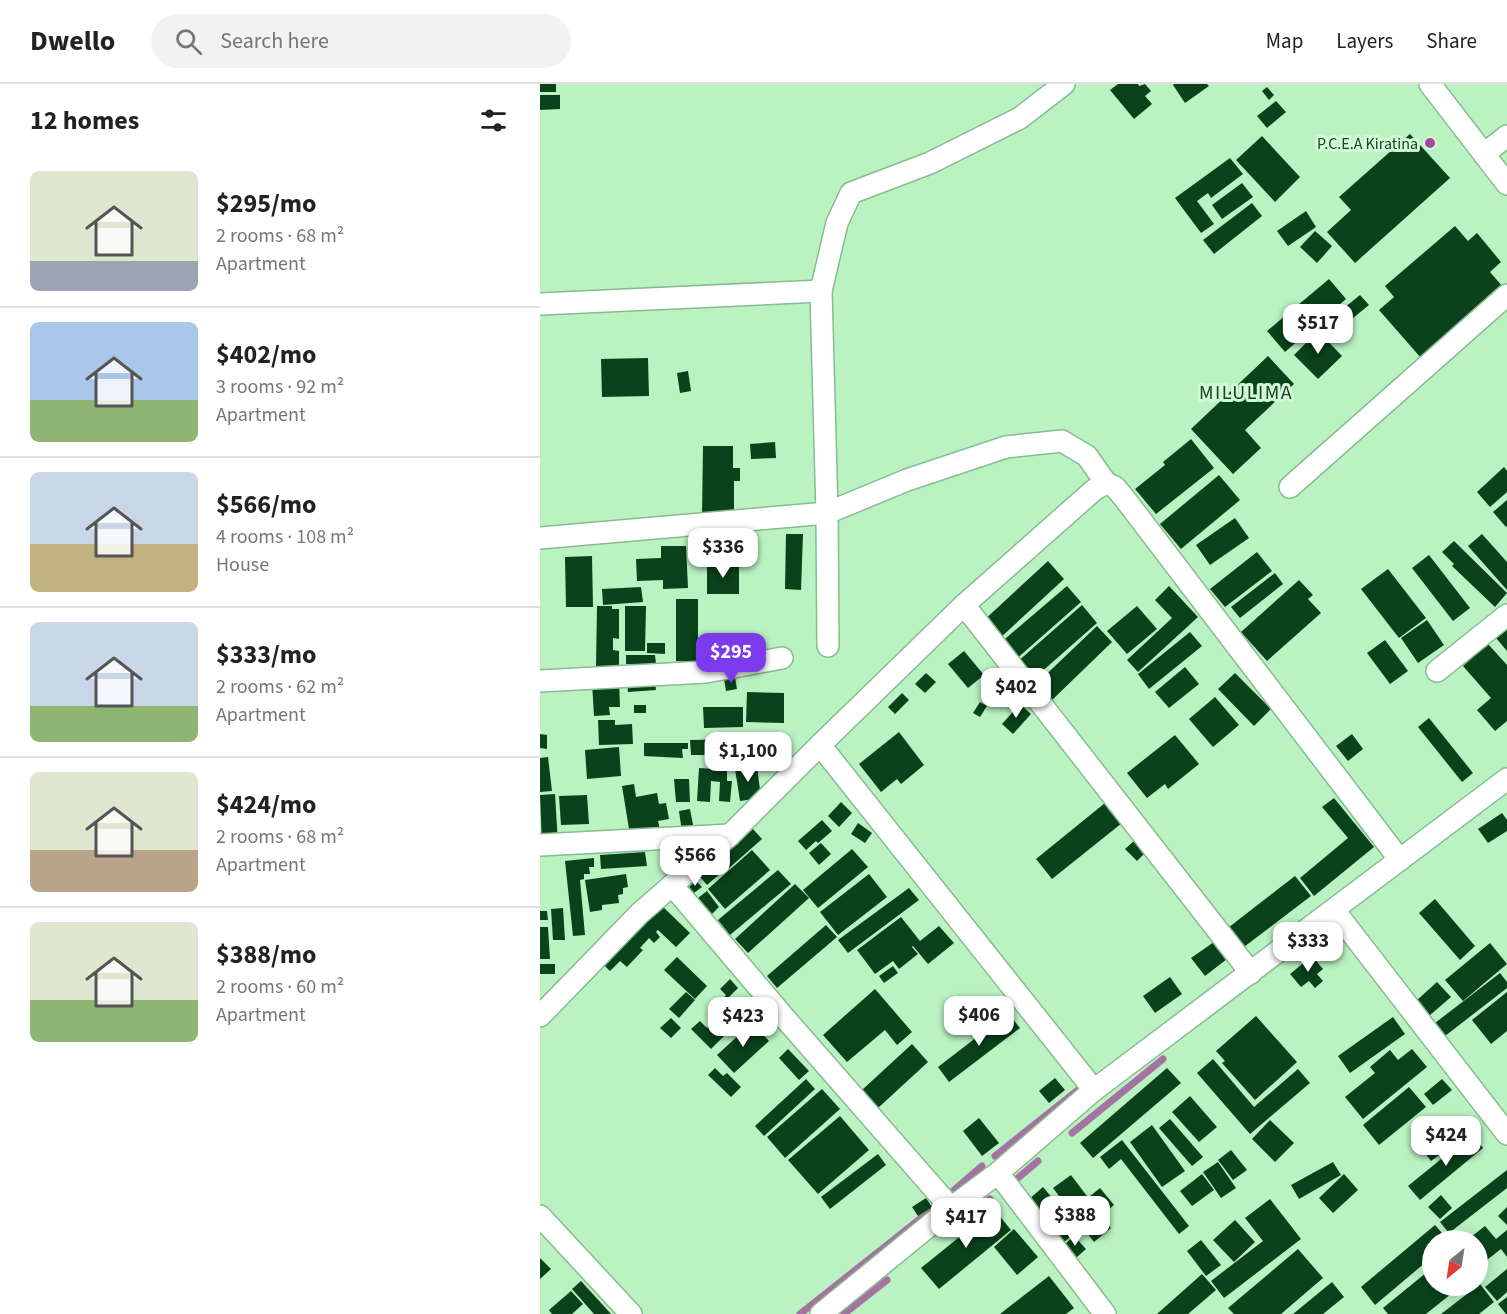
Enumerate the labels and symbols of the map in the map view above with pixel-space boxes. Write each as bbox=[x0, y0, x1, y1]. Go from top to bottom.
place label: P.C.E.A Kiratina bbox=[1317, 133, 1418, 155]
marker: P.C.E.A Kiratina bbox=[1423, 136, 1437, 150]
pin: $517 bbox=[1282, 304, 1354, 355]
district label: MILULIMA bbox=[1199, 379, 1293, 407]
pin: $336 bbox=[687, 528, 759, 579]
pin: $295 bbox=[695, 633, 767, 684]
pin: $402 bbox=[980, 668, 1052, 719]
pin: $1,100 bbox=[699, 732, 797, 783]
pin: $566 bbox=[659, 836, 731, 887]
pin: $333 bbox=[1272, 922, 1344, 973]
pin: $406 bbox=[943, 996, 1015, 1047]
pin: $423 bbox=[707, 997, 779, 1048]
pin: $424 bbox=[1410, 1116, 1482, 1167]
pin: $388 bbox=[1039, 1196, 1111, 1247]
pin: $417 bbox=[930, 1198, 1002, 1249]
north arrow bbox=[1422, 1230, 1488, 1296]

